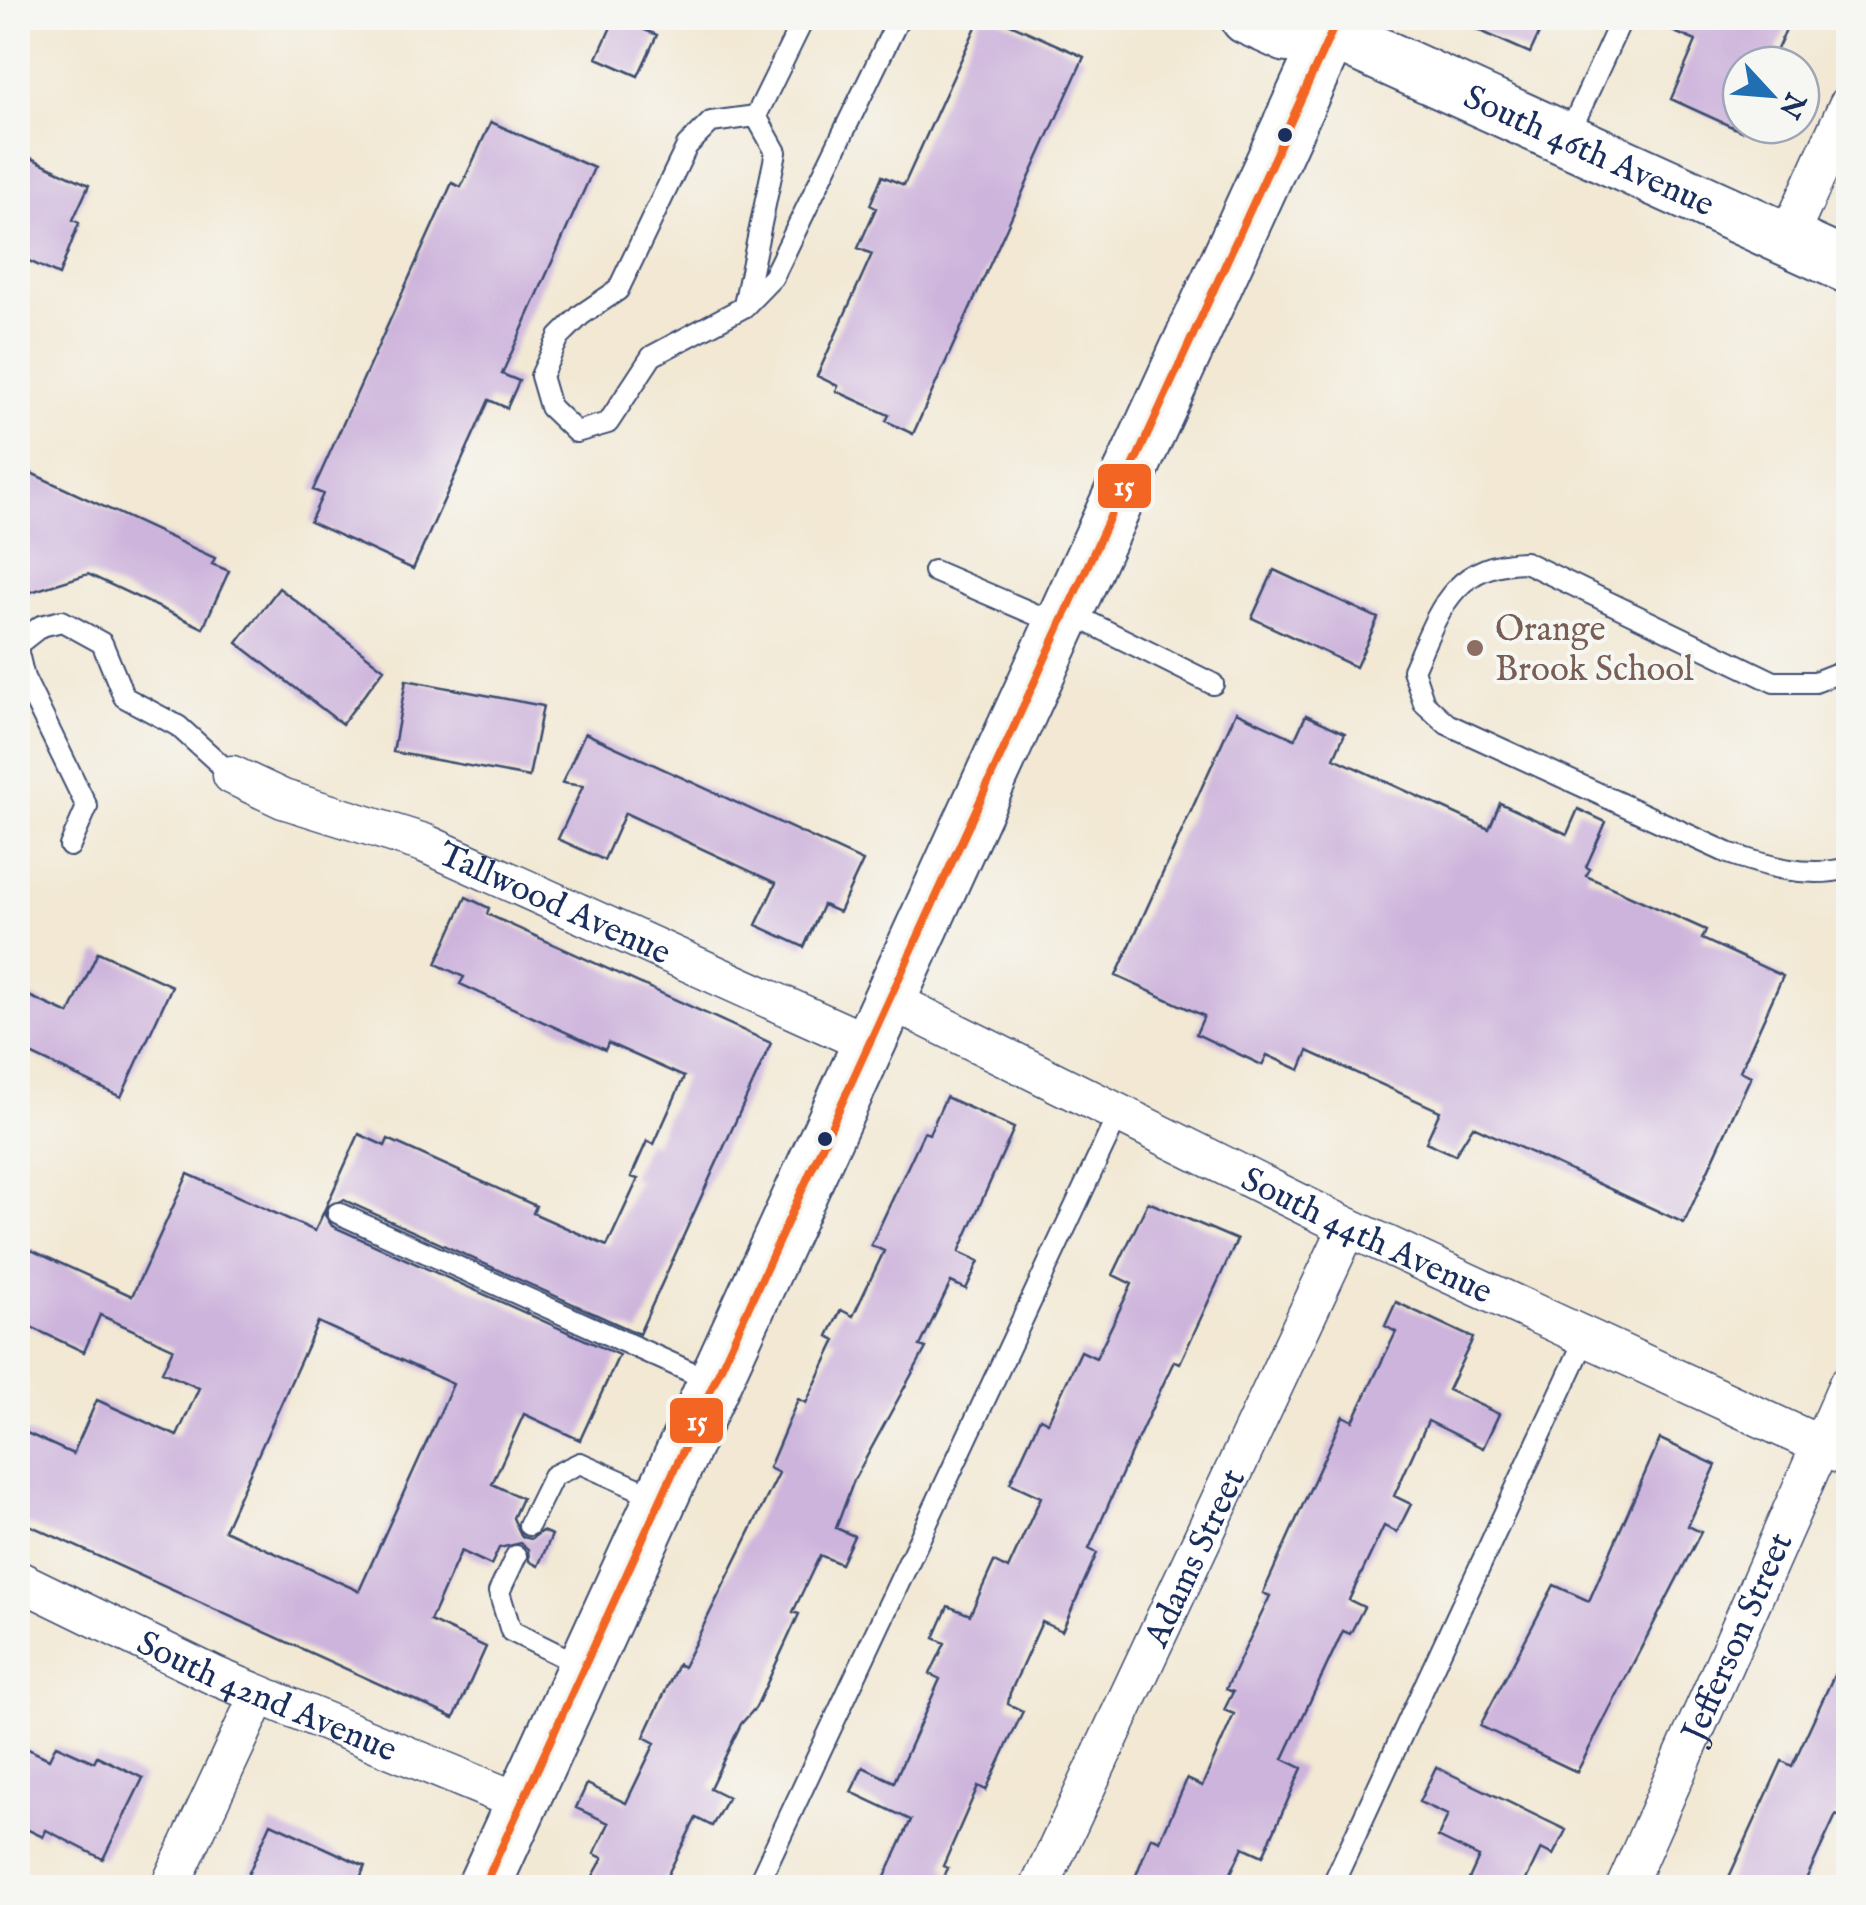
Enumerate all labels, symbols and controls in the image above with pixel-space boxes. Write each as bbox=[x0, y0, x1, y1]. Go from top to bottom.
north arrow bbox=[1721, 45, 1821, 145]
street label: South 46th Avenue bbox=[1456, 76, 1721, 228]
text: N bbox=[1770, 85, 1813, 123]
unlabelled marker bbox=[1275, 125, 1295, 145]
line badge: 15 bbox=[1096, 462, 1153, 510]
text: 15 bbox=[1114, 470, 1134, 505]
place label: Orange Brook School bbox=[1495, 608, 1694, 693]
marker: Orange Brook School bbox=[1464, 637, 1486, 659]
street label: Tallwood Avenue bbox=[431, 833, 677, 977]
unlabelled marker bbox=[815, 1129, 835, 1149]
street label: South 44th Avenue bbox=[1233, 1158, 1499, 1316]
line badge: 15 bbox=[668, 1396, 725, 1445]
text: 15 bbox=[687, 1405, 707, 1440]
street label: Adams Street bbox=[1134, 1462, 1257, 1656]
street label: Jefferson Street bbox=[1671, 1526, 1804, 1753]
street label: South 42nd Avenue bbox=[129, 1621, 403, 1774]

